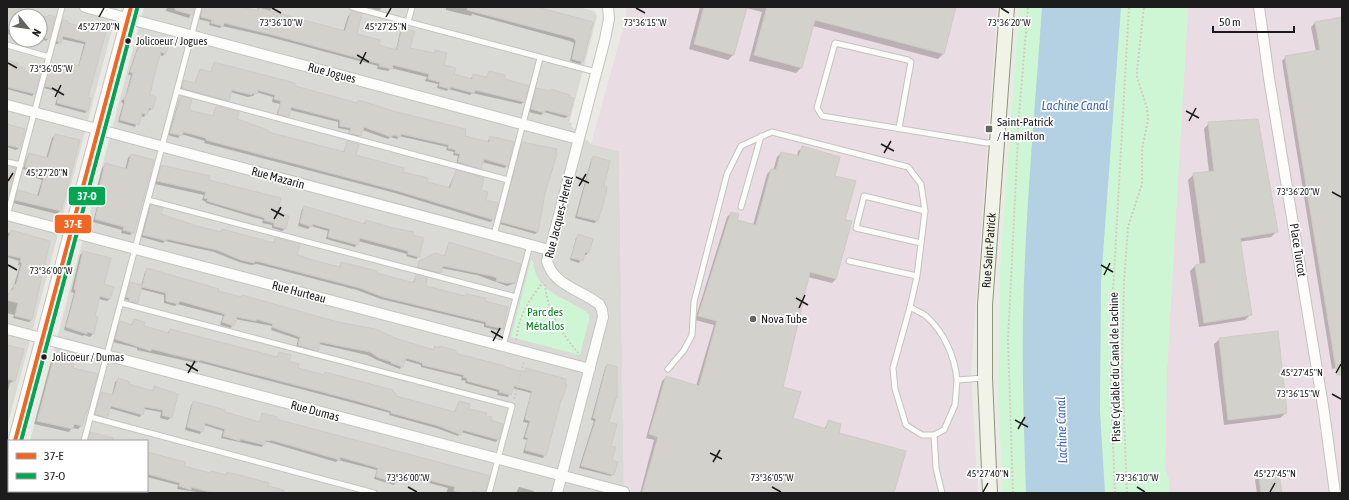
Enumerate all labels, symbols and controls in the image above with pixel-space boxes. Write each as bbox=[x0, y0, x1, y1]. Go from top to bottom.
north arrow bbox=[8, 8, 48, 48]
scale bar bbox=[1213, 8, 1294, 34]
text: 50 m bbox=[1219, 15, 1241, 29]
text: 73°36'10"W bbox=[259, 17, 303, 28]
text: 73°36'15"W bbox=[623, 17, 667, 28]
text: 73°36'20"W bbox=[987, 17, 1031, 28]
text: 45°27'20"N bbox=[78, 21, 120, 32]
text: 45°27'25"N bbox=[365, 21, 407, 32]
text: N bbox=[30, 27, 44, 39]
place label: Jolicoeur / Jogues bbox=[136, 35, 207, 47]
marker: Jolicoeur / Jogues bbox=[123, 36, 133, 46]
street label: Rue Jogues bbox=[307, 60, 357, 86]
text: 73°36'05"W bbox=[29, 63, 73, 74]
water label: Lachine Canal bbox=[1042, 98, 1108, 113]
place label: Saint-Patrick / Hamilton bbox=[997, 115, 1054, 143]
marker: Saint-Patrick / Hamilton bbox=[984, 124, 994, 134]
street label: Rue Mazarin bbox=[250, 164, 306, 192]
text: 45°27'20"N bbox=[26, 167, 68, 178]
street label: Rue Jacques-Hertel bbox=[542, 173, 576, 260]
line badge: 37-O bbox=[68, 186, 106, 206]
text: 73°36'20"W bbox=[1276, 186, 1320, 197]
text: 37-O bbox=[77, 190, 97, 202]
street label: Rue Saint-Patrick bbox=[979, 211, 999, 288]
line badge: 37-E bbox=[54, 214, 92, 234]
text: 37-E bbox=[64, 218, 82, 230]
street label: Place Turcot bbox=[1287, 222, 1309, 278]
text: 73°36'00"W bbox=[29, 265, 73, 276]
street label: Rue Hurteau bbox=[271, 278, 328, 306]
street label: Piste Cyclable du Canal de Lachine bbox=[1107, 292, 1123, 442]
park label: Parc des Métallos bbox=[526, 305, 564, 333]
place label: Nova Tube bbox=[761, 312, 807, 326]
marker: Nova Tube bbox=[748, 314, 758, 324]
place label: Jolicoeur / Dumas bbox=[52, 351, 124, 363]
marker: Jolicoeur / Dumas bbox=[39, 352, 49, 362]
text: 45°27'45"N bbox=[1281, 367, 1323, 378]
text: 73°36'15"W bbox=[1276, 388, 1320, 399]
water label: Lachine Canal bbox=[1053, 396, 1070, 464]
street label: Rue Dumas bbox=[289, 398, 341, 424]
legend bbox=[8, 440, 148, 492]
text: 37-E bbox=[44, 449, 63, 463]
text: 45°27'40"N bbox=[967, 468, 1009, 479]
text: 45°27'45"N bbox=[1254, 468, 1296, 479]
text: 37-O bbox=[44, 469, 65, 483]
text: 73°36'00"W bbox=[386, 472, 430, 483]
text: 73°36'05"W bbox=[750, 472, 794, 483]
text: 73°36'10"W bbox=[1115, 472, 1159, 483]

